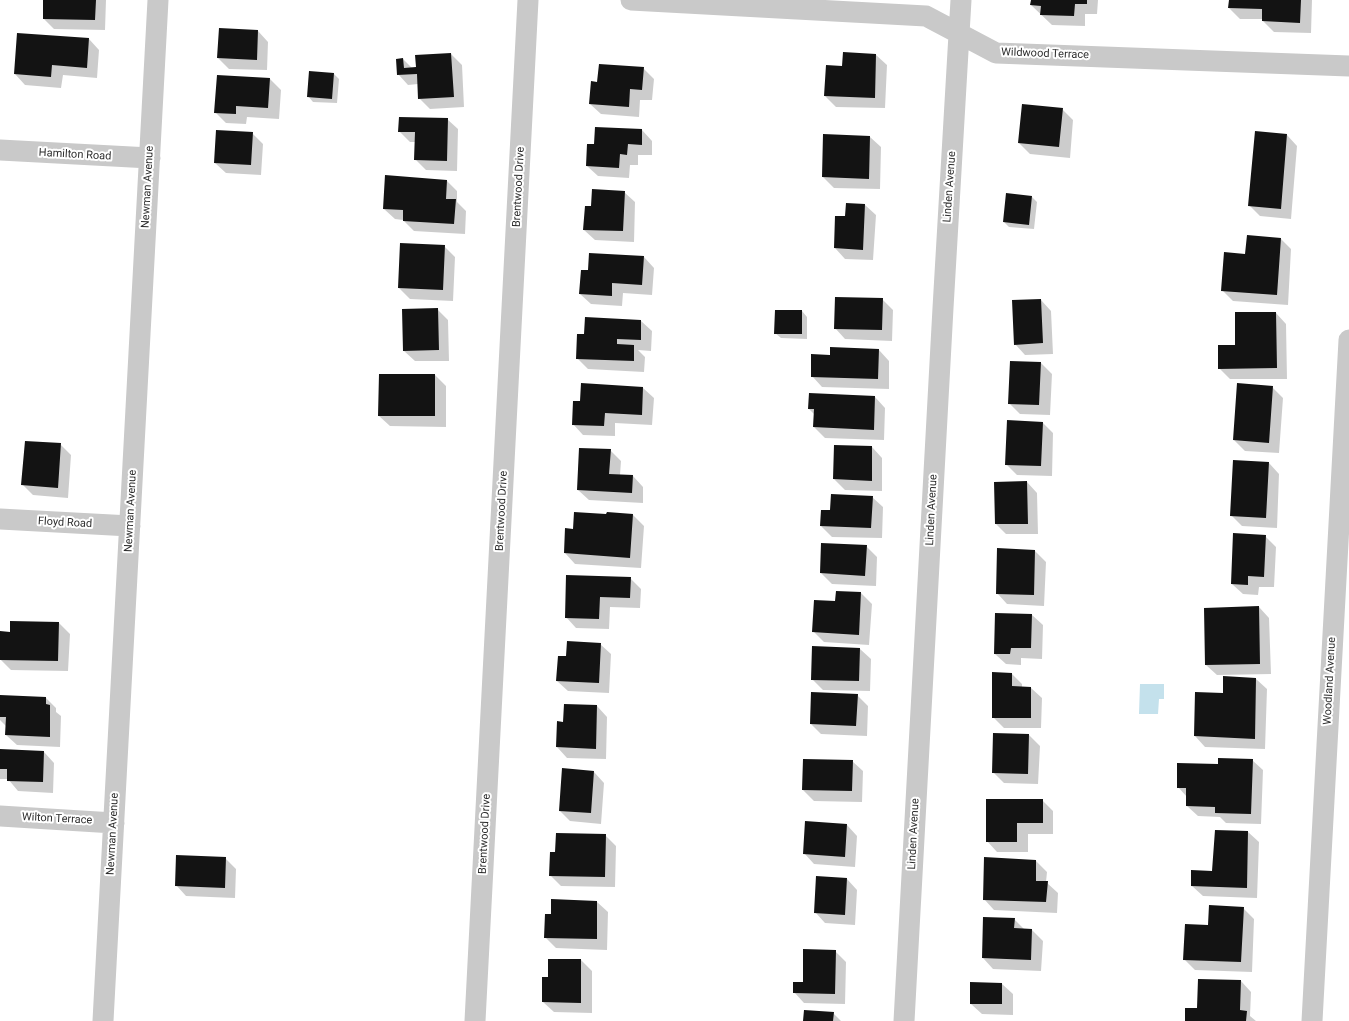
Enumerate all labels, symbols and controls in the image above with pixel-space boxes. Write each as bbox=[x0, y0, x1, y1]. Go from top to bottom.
street label: Wildwood Terrace bbox=[1001, 46, 1089, 62]
street label: Newman Avenue bbox=[139, 146, 157, 228]
street label: Brentwood Drive bbox=[510, 146, 528, 228]
street label: Hamilton Road bbox=[38, 147, 112, 163]
street label: Linden Avenue bbox=[941, 151, 959, 223]
street label: Newman Avenue bbox=[122, 470, 140, 552]
street label: Brentwood Drive bbox=[493, 470, 511, 552]
street label: Linden Avenue bbox=[924, 474, 940, 546]
street label: Floyd Road bbox=[38, 515, 92, 531]
street label: Woodland Avenue bbox=[1321, 637, 1339, 725]
street label: Newman Avenue bbox=[104, 793, 122, 875]
street label: Brentwood Drive bbox=[476, 793, 494, 875]
street label: Linden Avenue bbox=[906, 798, 922, 870]
street label: Wilton Terrace bbox=[22, 811, 92, 827]

